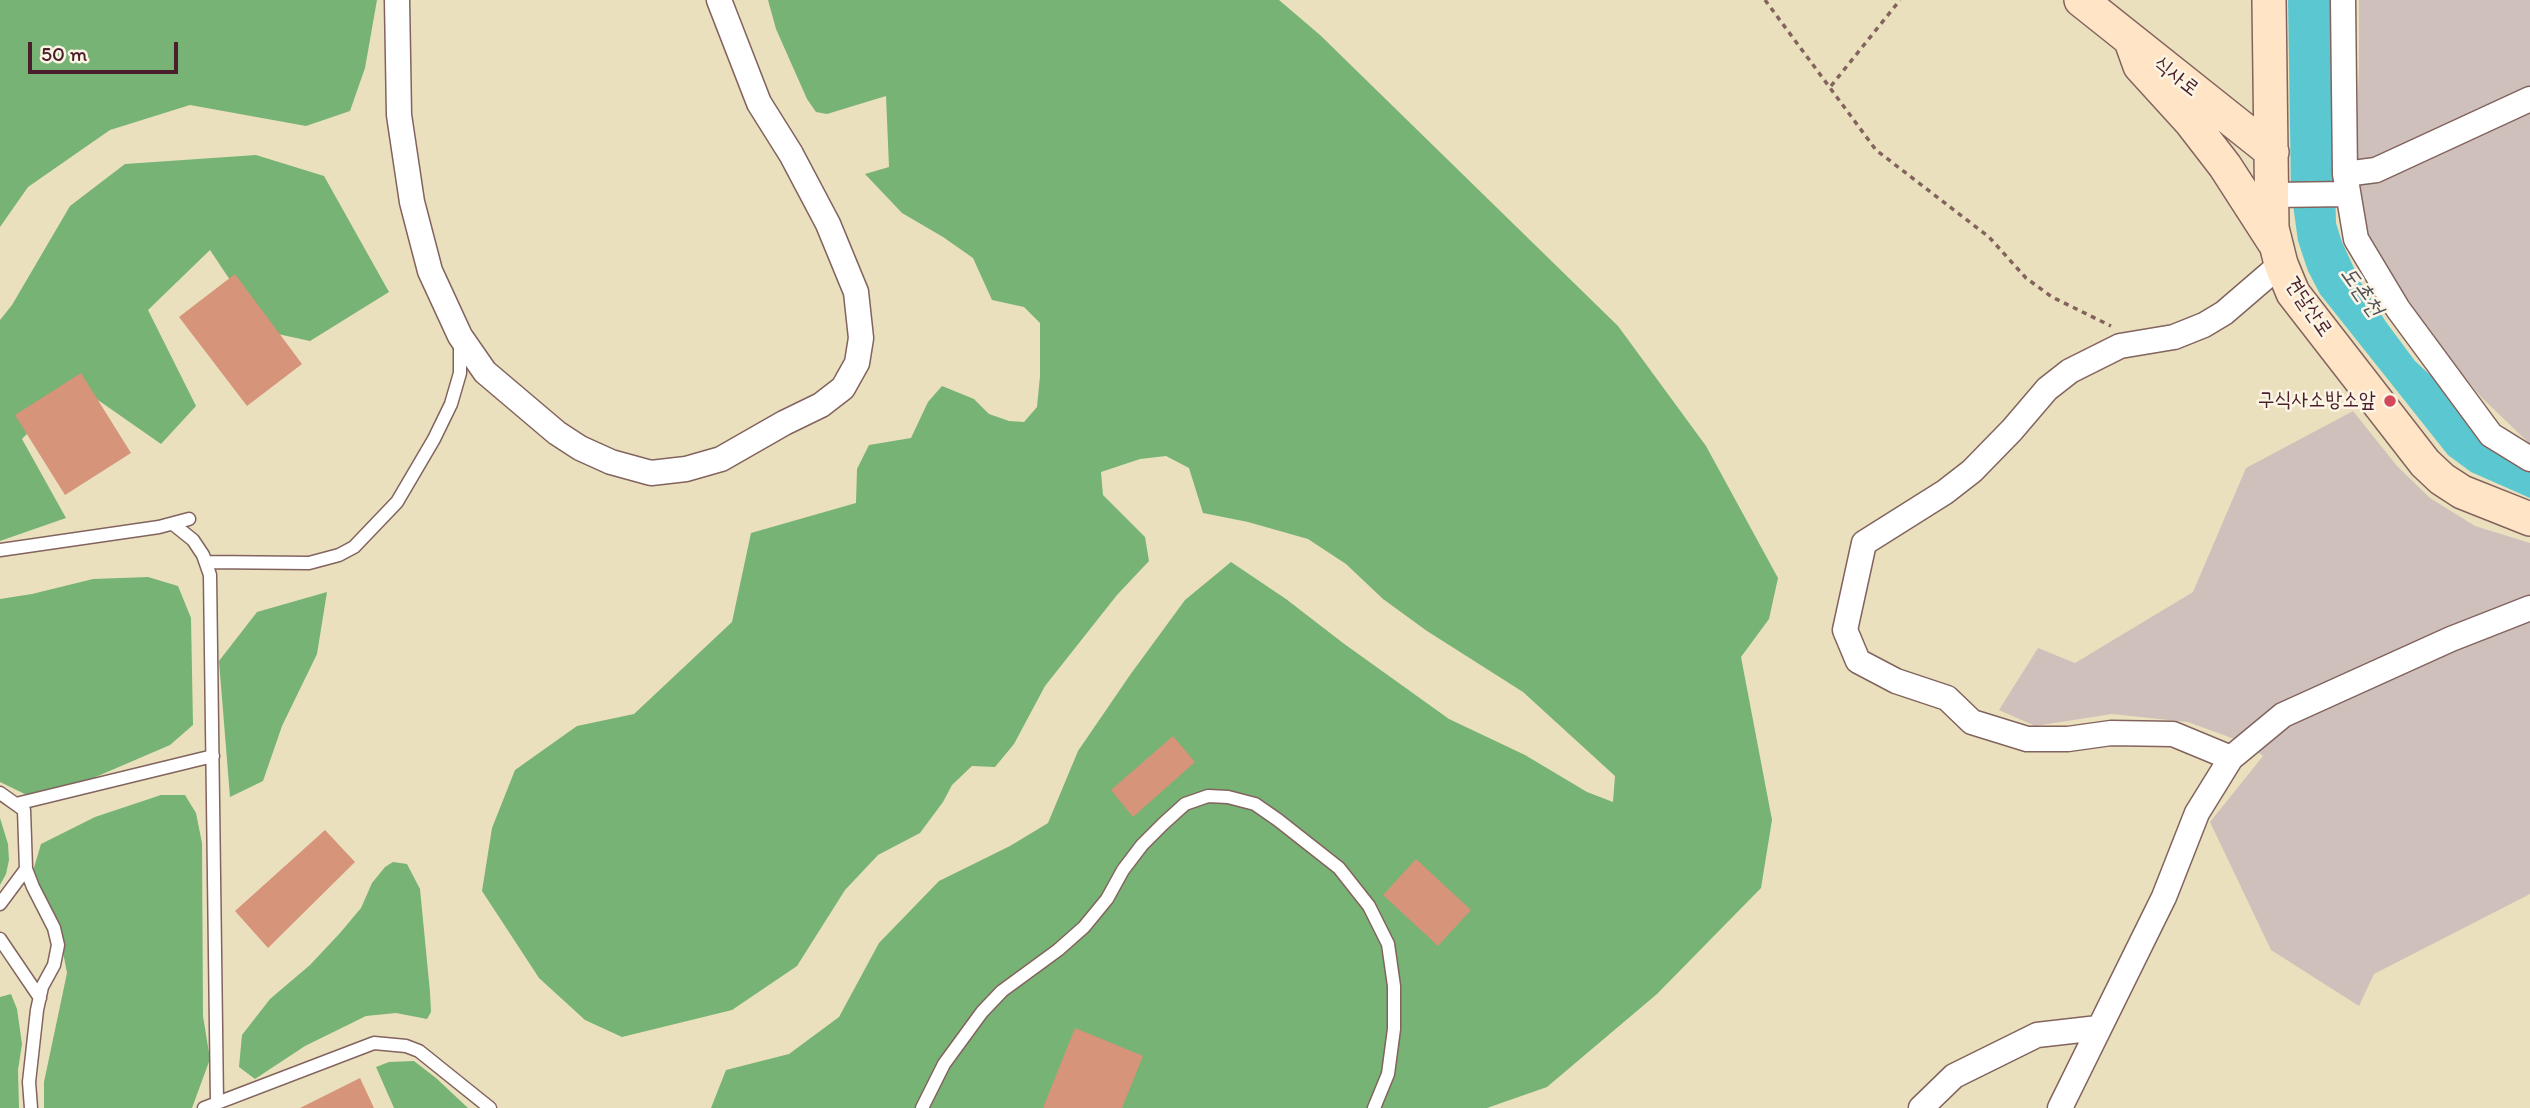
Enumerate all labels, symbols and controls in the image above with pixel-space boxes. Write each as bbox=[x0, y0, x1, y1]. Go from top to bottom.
scale bar bbox=[32, 28, 182, 72]
text: 50 m bbox=[41, 41, 87, 66]
street label: 식사로 bbox=[2148, 51, 2204, 103]
water label: 도촌천 bbox=[2334, 261, 2388, 323]
street label: 견달산로 bbox=[2279, 272, 2337, 342]
place label: 구식사소방소앞 bbox=[2258, 388, 2376, 414]
marker: 구식사소방소앞 bbox=[2382, 393, 2398, 409]

